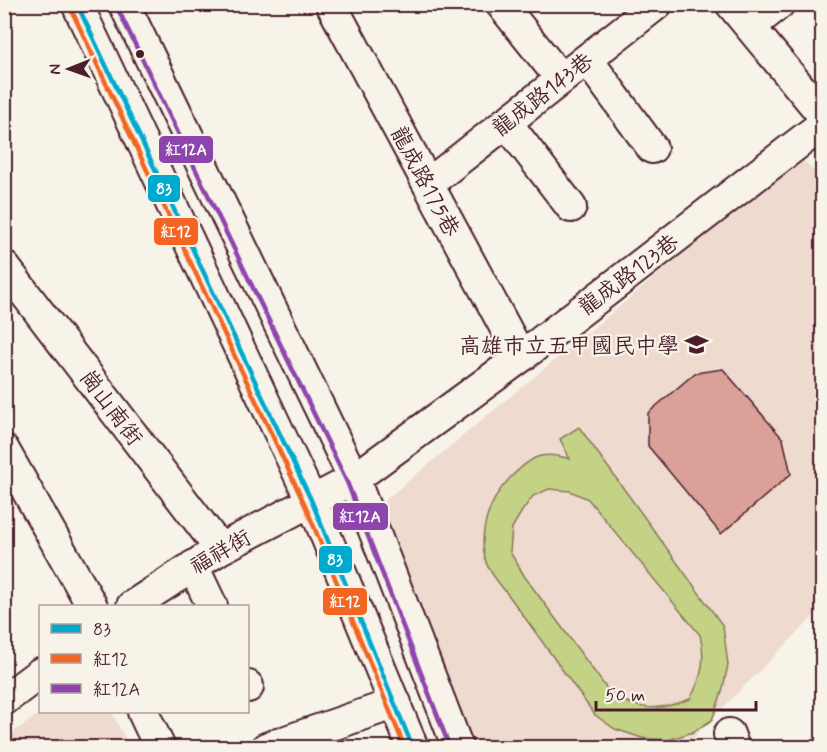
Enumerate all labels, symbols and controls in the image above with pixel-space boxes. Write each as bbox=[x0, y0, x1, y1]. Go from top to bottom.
north arrow bbox=[39, 39, 99, 99]
unlabelled marker bbox=[134, 48, 146, 60]
street label: 龍成路143巷 bbox=[487, 48, 599, 144]
text: N bbox=[45, 64, 66, 75]
street label: 龍成路175巷 bbox=[383, 122, 465, 242]
line badge: 紅12A bbox=[158, 135, 214, 164]
text: 紅12A bbox=[165, 140, 207, 161]
line badge: 83 bbox=[147, 174, 181, 203]
text: 83 bbox=[156, 179, 172, 200]
line badge: 紅12 bbox=[153, 217, 199, 246]
text: 紅12 bbox=[160, 222, 192, 243]
street label: 龍成路123巷 bbox=[573, 229, 685, 322]
school or university icon: 高雄市立五甲國民中學 bbox=[684, 332, 710, 358]
place label: 高雄市立五甲國民中學 bbox=[459, 333, 679, 361]
street label: 崗山南街 bbox=[73, 365, 148, 452]
line badge: 紅12A bbox=[332, 502, 389, 531]
text: 紅12A bbox=[339, 507, 381, 528]
street label: 福祥街 bbox=[185, 524, 257, 581]
line badge: 83 bbox=[318, 545, 353, 574]
text: 83 bbox=[327, 550, 343, 571]
line badge: 紅12 bbox=[322, 587, 368, 616]
text: 紅12 bbox=[329, 592, 361, 613]
legend bbox=[39, 605, 249, 713]
text: 83 bbox=[93, 618, 111, 642]
text: 紅12 bbox=[93, 648, 129, 672]
scale bar bbox=[596, 674, 756, 712]
text: 紅12A bbox=[93, 678, 140, 702]
text: 50 m bbox=[605, 684, 645, 708]

